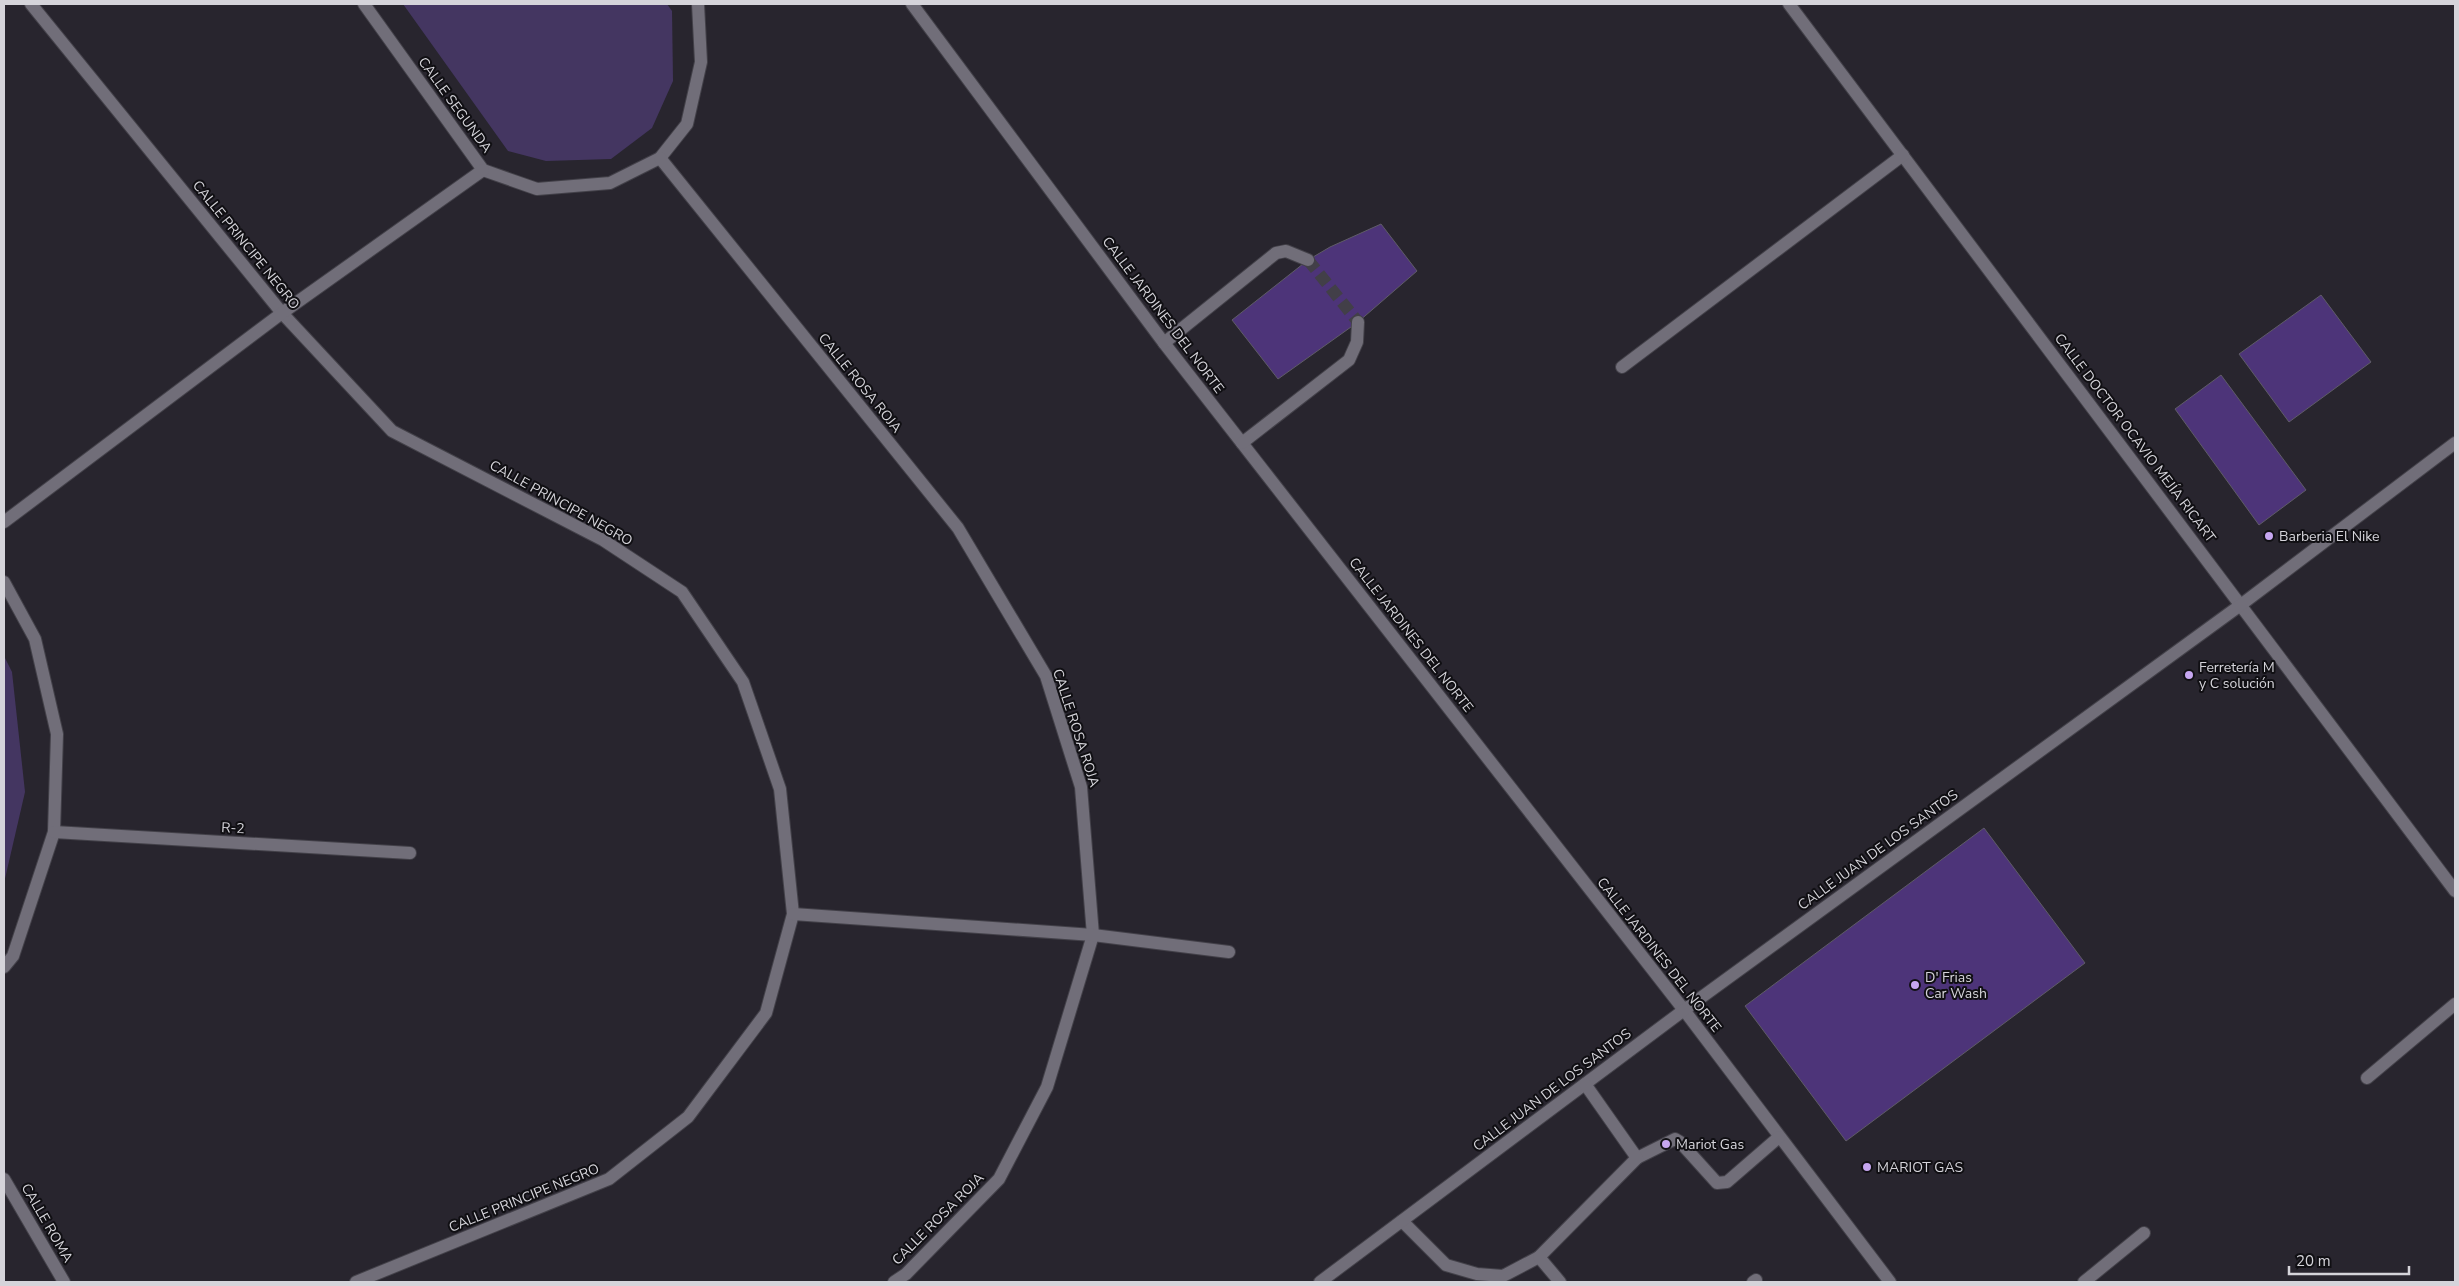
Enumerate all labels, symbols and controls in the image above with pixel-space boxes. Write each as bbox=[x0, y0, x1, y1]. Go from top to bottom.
street label: CALLE SEGUNDA bbox=[414, 53, 496, 157]
street label: CALLE PRINCIPE NEGRO bbox=[188, 177, 304, 313]
street label: CALLE JARDINES DEL NORTE bbox=[1098, 233, 1228, 397]
street label: CALLE ROSA ROJA bbox=[814, 329, 906, 437]
street label: CALLE DOCTOR OCAVIO MEJÍA RICART bbox=[2050, 330, 2220, 547]
street label: CALLE PRINCIPE NEGRO bbox=[486, 456, 636, 550]
place label: Barberia El Nike bbox=[2279, 527, 2380, 546]
marker: Barberia El Nike bbox=[2263, 530, 2275, 542]
street label: CALLE JARDINES DEL NORTE bbox=[1345, 554, 1477, 716]
place label: Ferretería M y C solución bbox=[2199, 658, 2275, 693]
street label: CALLE ROSA ROJA bbox=[1048, 667, 1104, 789]
marker: Ferretería M y C solución bbox=[2183, 669, 2195, 681]
street label: CALLE JUAN DE LOS SANTOS bbox=[1794, 785, 1962, 915]
street label: R-2 bbox=[221, 818, 245, 838]
street label: CALLE JARDINES DEL NORTE bbox=[1593, 874, 1725, 1036]
place label: D' Frias Car Wash bbox=[1925, 968, 1987, 1003]
marker: D' Frias Car Wash bbox=[1909, 979, 1921, 991]
street label: CALLE JUAN DE LOS SANTOS bbox=[1469, 1024, 1635, 1156]
place label: Mariot Gas bbox=[1676, 1135, 1744, 1154]
marker: Mariot Gas bbox=[1660, 1138, 1672, 1150]
place label: MARIOT GAS bbox=[1877, 1158, 1964, 1177]
street label: CALLE PRINCIPE NEGRO bbox=[446, 1159, 602, 1237]
marker: MARIOT GAS bbox=[1861, 1161, 1873, 1173]
street label: CALLE ROSA ROJA bbox=[888, 1169, 988, 1269]
street label: CALLE ROMA bbox=[17, 1180, 77, 1266]
scale bar bbox=[2289, 1244, 2409, 1276]
text: 20 m bbox=[2296, 1251, 2331, 1271]

